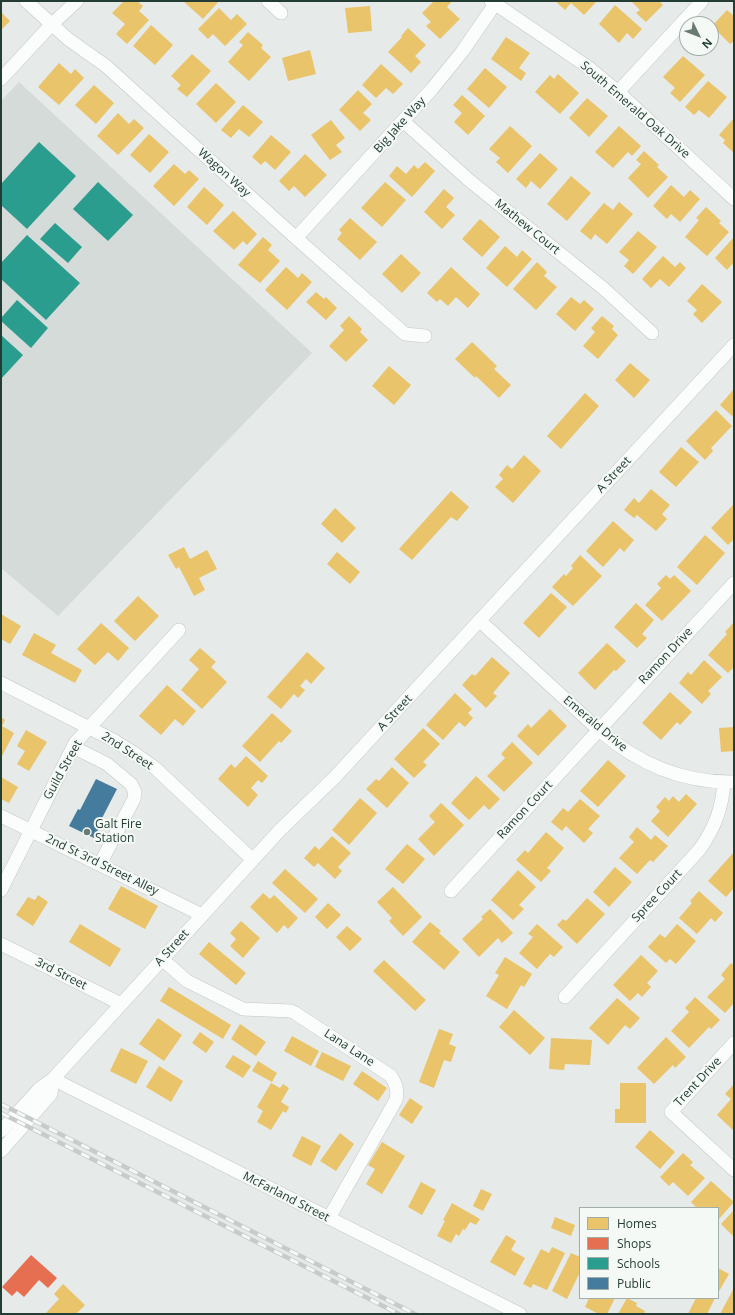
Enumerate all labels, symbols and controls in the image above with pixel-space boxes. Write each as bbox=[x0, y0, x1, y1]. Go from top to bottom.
north arrow bbox=[679, 16, 719, 56]
text: N bbox=[699, 35, 716, 52]
street label: South Emerald Oak Drive bbox=[577, 59, 693, 161]
street label: Big Jake Way bbox=[371, 94, 429, 156]
street label: Wagon Way bbox=[195, 146, 253, 200]
street label: Mathew Court bbox=[492, 196, 562, 258]
street label: A Street bbox=[594, 454, 634, 496]
street label: Ramon Drive bbox=[636, 625, 696, 687]
street label: A Street bbox=[375, 692, 415, 734]
street label: Emerald Drive bbox=[560, 693, 630, 755]
street label: 2nd Street bbox=[99, 729, 155, 773]
street label: Guild Street bbox=[41, 738, 85, 802]
street label: Ramon Court bbox=[494, 778, 556, 842]
place label: Galt Fire Station bbox=[95, 818, 142, 846]
marker: Galt Fire Station bbox=[82, 827, 92, 837]
street label: 2nd St 3rd Street Alley bbox=[43, 831, 161, 899]
street label: Spree Court bbox=[629, 867, 685, 925]
street label: A Street bbox=[152, 927, 192, 969]
street label: 3rd Street bbox=[33, 955, 89, 993]
street label: Lana Lane bbox=[321, 1026, 377, 1070]
street label: Trent Drive bbox=[671, 1054, 725, 1110]
street label: McFarland Street bbox=[240, 1169, 332, 1225]
legend bbox=[579, 1207, 719, 1299]
text: Homes bbox=[617, 1215, 657, 1232]
text: Shops bbox=[617, 1235, 651, 1252]
text: Schools bbox=[617, 1255, 660, 1272]
text: Public bbox=[617, 1275, 651, 1292]

